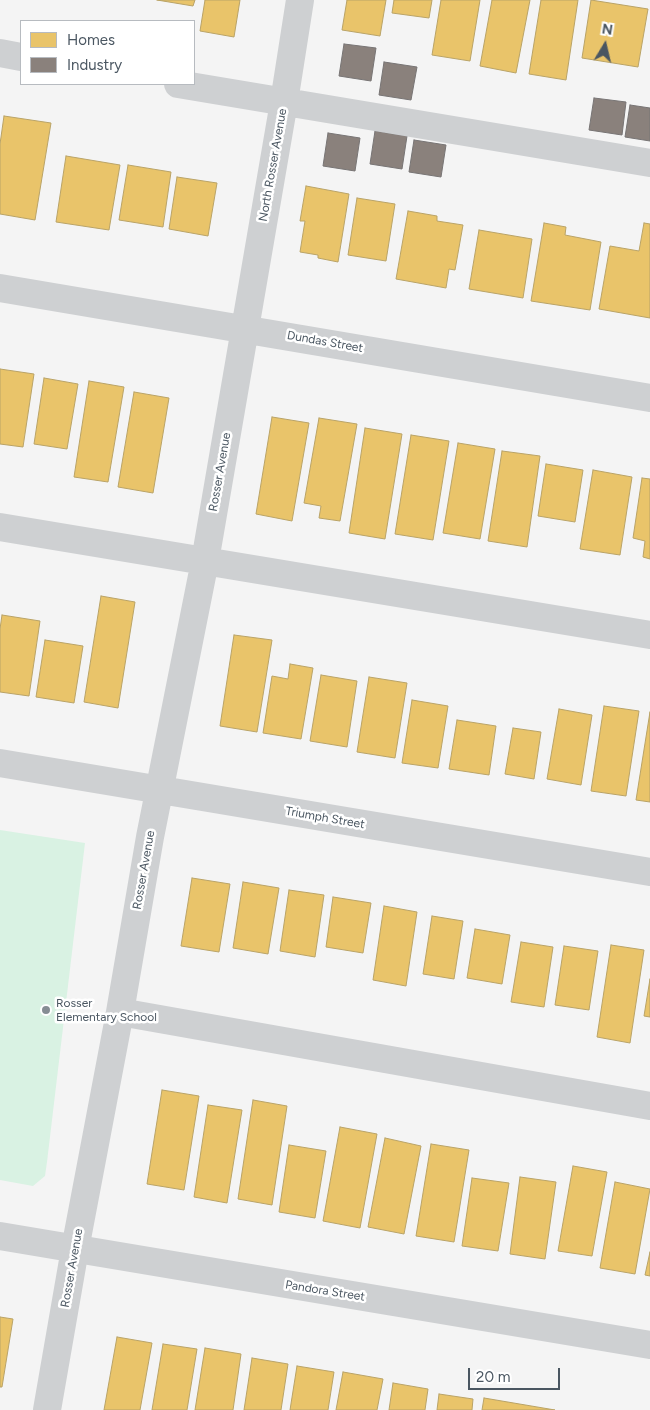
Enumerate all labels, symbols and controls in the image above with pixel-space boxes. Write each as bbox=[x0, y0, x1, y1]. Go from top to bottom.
legend bbox=[20, 20, 195, 85]
north arrow bbox=[580, 20, 630, 70]
text: N bbox=[601, 20, 614, 39]
text: Homes bbox=[67, 31, 115, 49]
text: Industry bbox=[67, 56, 122, 74]
street label: North Rosser Avenue bbox=[256, 107, 290, 223]
street label: Dundas Street bbox=[286, 328, 364, 356]
street label: Rosser Avenue bbox=[206, 431, 234, 513]
street label: Triumph Street bbox=[284, 804, 366, 832]
street label: Rosser Avenue bbox=[130, 829, 158, 911]
place label: Rosser Elementary School bbox=[56, 996, 157, 1024]
marker: Rosser Elementary School bbox=[40, 1004, 52, 1016]
street label: Rosser Avenue bbox=[58, 1227, 86, 1309]
street label: Pandora Street bbox=[284, 1278, 366, 1304]
scale bar bbox=[470, 1358, 562, 1390]
text: 20 m bbox=[476, 1368, 510, 1386]

